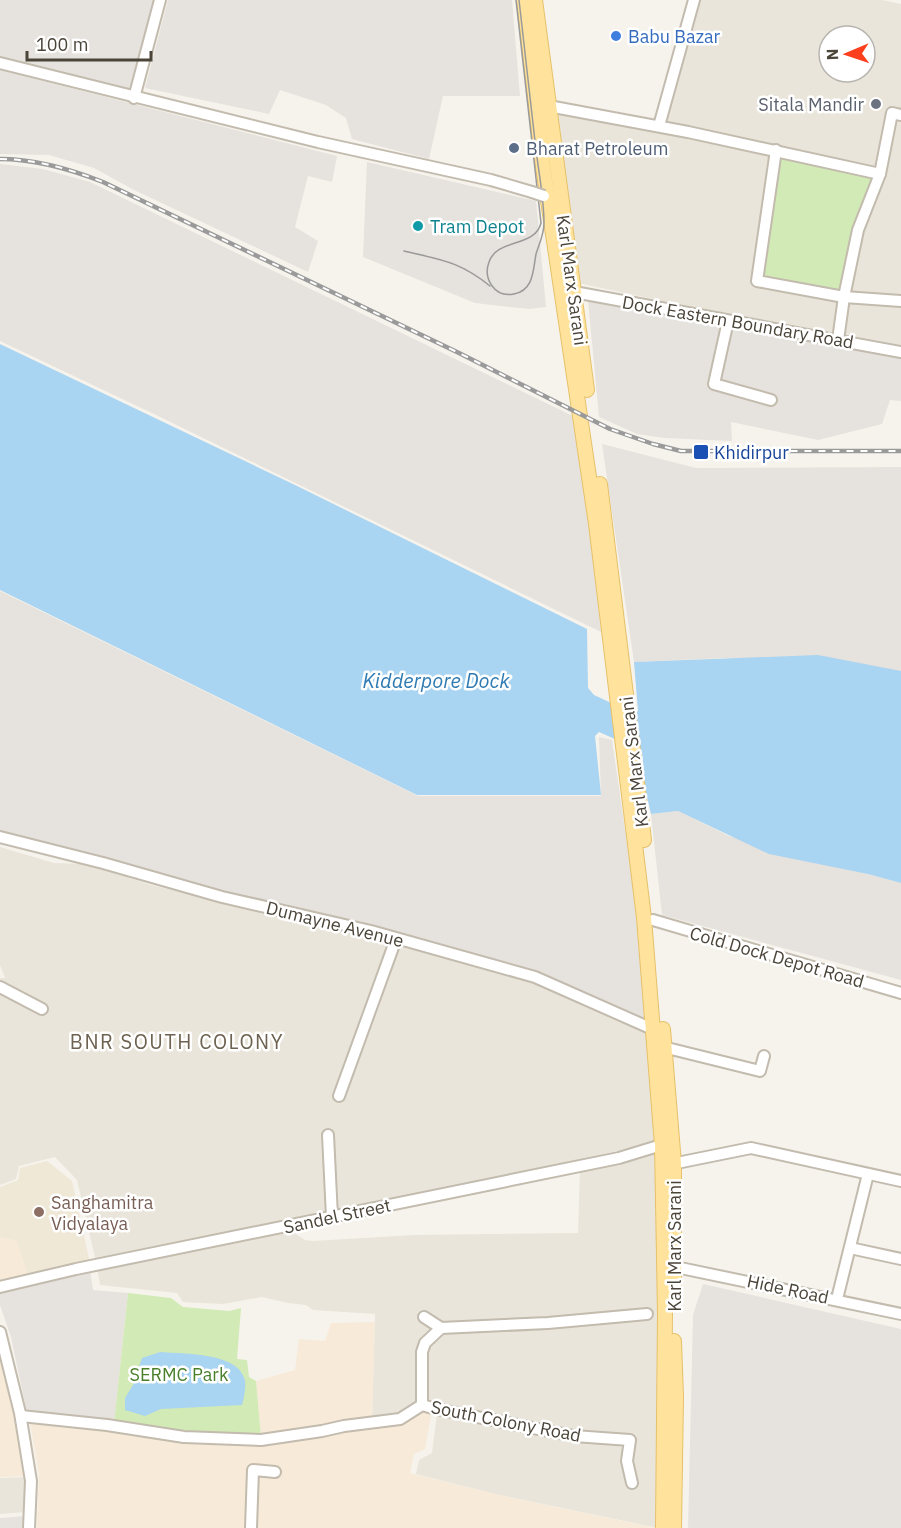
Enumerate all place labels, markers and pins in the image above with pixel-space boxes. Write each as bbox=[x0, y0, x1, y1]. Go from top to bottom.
place label: Babu Bazar bbox=[628, 25, 721, 48]
marker: Babu Bazar bbox=[609, 29, 623, 43]
place label: Sitala Mandir bbox=[758, 93, 864, 116]
marker: Sitala Mandir bbox=[869, 97, 883, 111]
place label: Bharat Petroleum bbox=[526, 137, 668, 160]
marker: Bharat Petroleum bbox=[507, 141, 521, 155]
place label: Tram Depot bbox=[430, 215, 524, 238]
marker: Tram Depot bbox=[411, 219, 425, 233]
place label: Khidirpur bbox=[714, 441, 789, 464]
marker: Khidirpur bbox=[692, 443, 710, 461]
place label: Sanghamitra Vidyalaya bbox=[51, 1191, 154, 1235]
marker: Sanghamitra Vidyalaya bbox=[32, 1205, 46, 1219]

